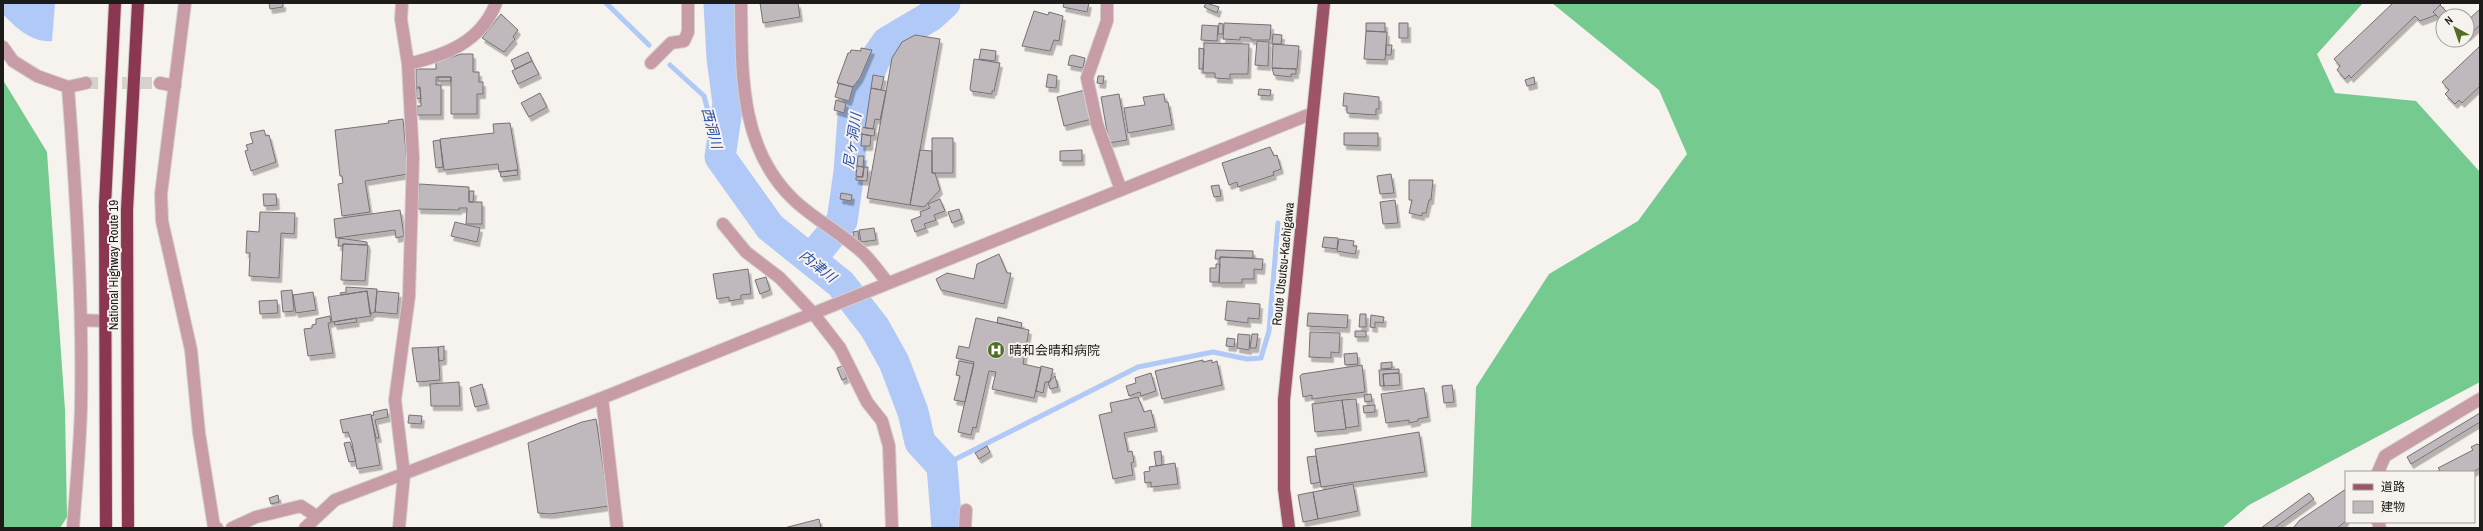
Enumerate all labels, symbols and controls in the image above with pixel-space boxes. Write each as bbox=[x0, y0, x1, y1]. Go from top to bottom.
north arrow bbox=[2435, 8, 2475, 48]
text: N bbox=[2442, 13, 2456, 28]
water label: 西洞川 bbox=[698, 105, 727, 153]
water label: 尼ヶ洞川 bbox=[839, 110, 865, 170]
street label: National Highway Route 19 bbox=[105, 200, 122, 330]
street label: Route Utsutsu-Kachigawa bbox=[1268, 201, 1298, 326]
water label: 内津川 bbox=[796, 246, 842, 287]
hospital icon: 晴和会晴和病院 bbox=[986, 340, 1006, 360]
place label: 晴和会晴和病院 bbox=[1009, 342, 1100, 359]
legend bbox=[2345, 471, 2475, 523]
text: 道路 bbox=[2381, 479, 2405, 495]
text: 建物 bbox=[2381, 499, 2405, 515]

